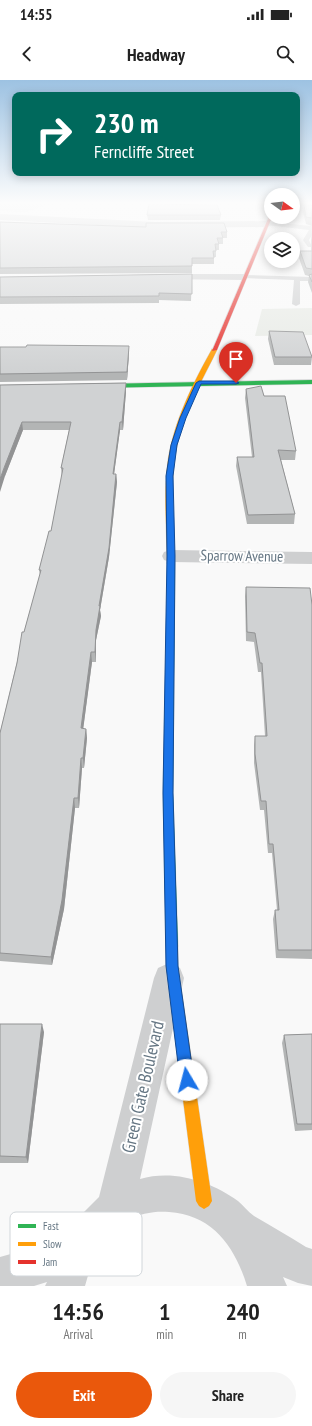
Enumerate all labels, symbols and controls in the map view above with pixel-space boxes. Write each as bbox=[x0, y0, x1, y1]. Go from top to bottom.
text: 14:55 bbox=[20, 5, 52, 24]
icon: back bbox=[16, 43, 38, 65]
text: Headway bbox=[127, 43, 185, 66]
icon: search bbox=[274, 43, 296, 65]
text: 230 m bbox=[94, 104, 158, 141]
icon: right bbox=[28, 108, 80, 160]
text: Ferncliffe Street bbox=[94, 140, 194, 163]
north arrow bbox=[264, 188, 300, 224]
map controls bbox=[264, 188, 300, 268]
button: layers bbox=[264, 232, 300, 268]
pin bbox=[219, 342, 253, 383]
icon: arrive bbox=[225, 348, 247, 370]
street label: Sparrow Avenue bbox=[200, 545, 284, 566]
street label: Green Gate Boulevard bbox=[116, 1019, 169, 1155]
position arrow bbox=[166, 1059, 208, 1101]
legend bbox=[10, 1212, 142, 1276]
text: Fast bbox=[43, 1219, 59, 1233]
text: Slow bbox=[43, 1237, 62, 1251]
text: Jam bbox=[42, 1255, 57, 1269]
text: 14:56 bbox=[52, 1296, 104, 1327]
text: 1 bbox=[159, 1296, 170, 1327]
text: 240 bbox=[225, 1296, 260, 1327]
text: Arrival bbox=[63, 1326, 93, 1343]
text: min bbox=[156, 1326, 173, 1343]
text: m bbox=[238, 1326, 247, 1343]
button: Exit bbox=[16, 1372, 152, 1418]
button: Share bbox=[160, 1372, 296, 1418]

